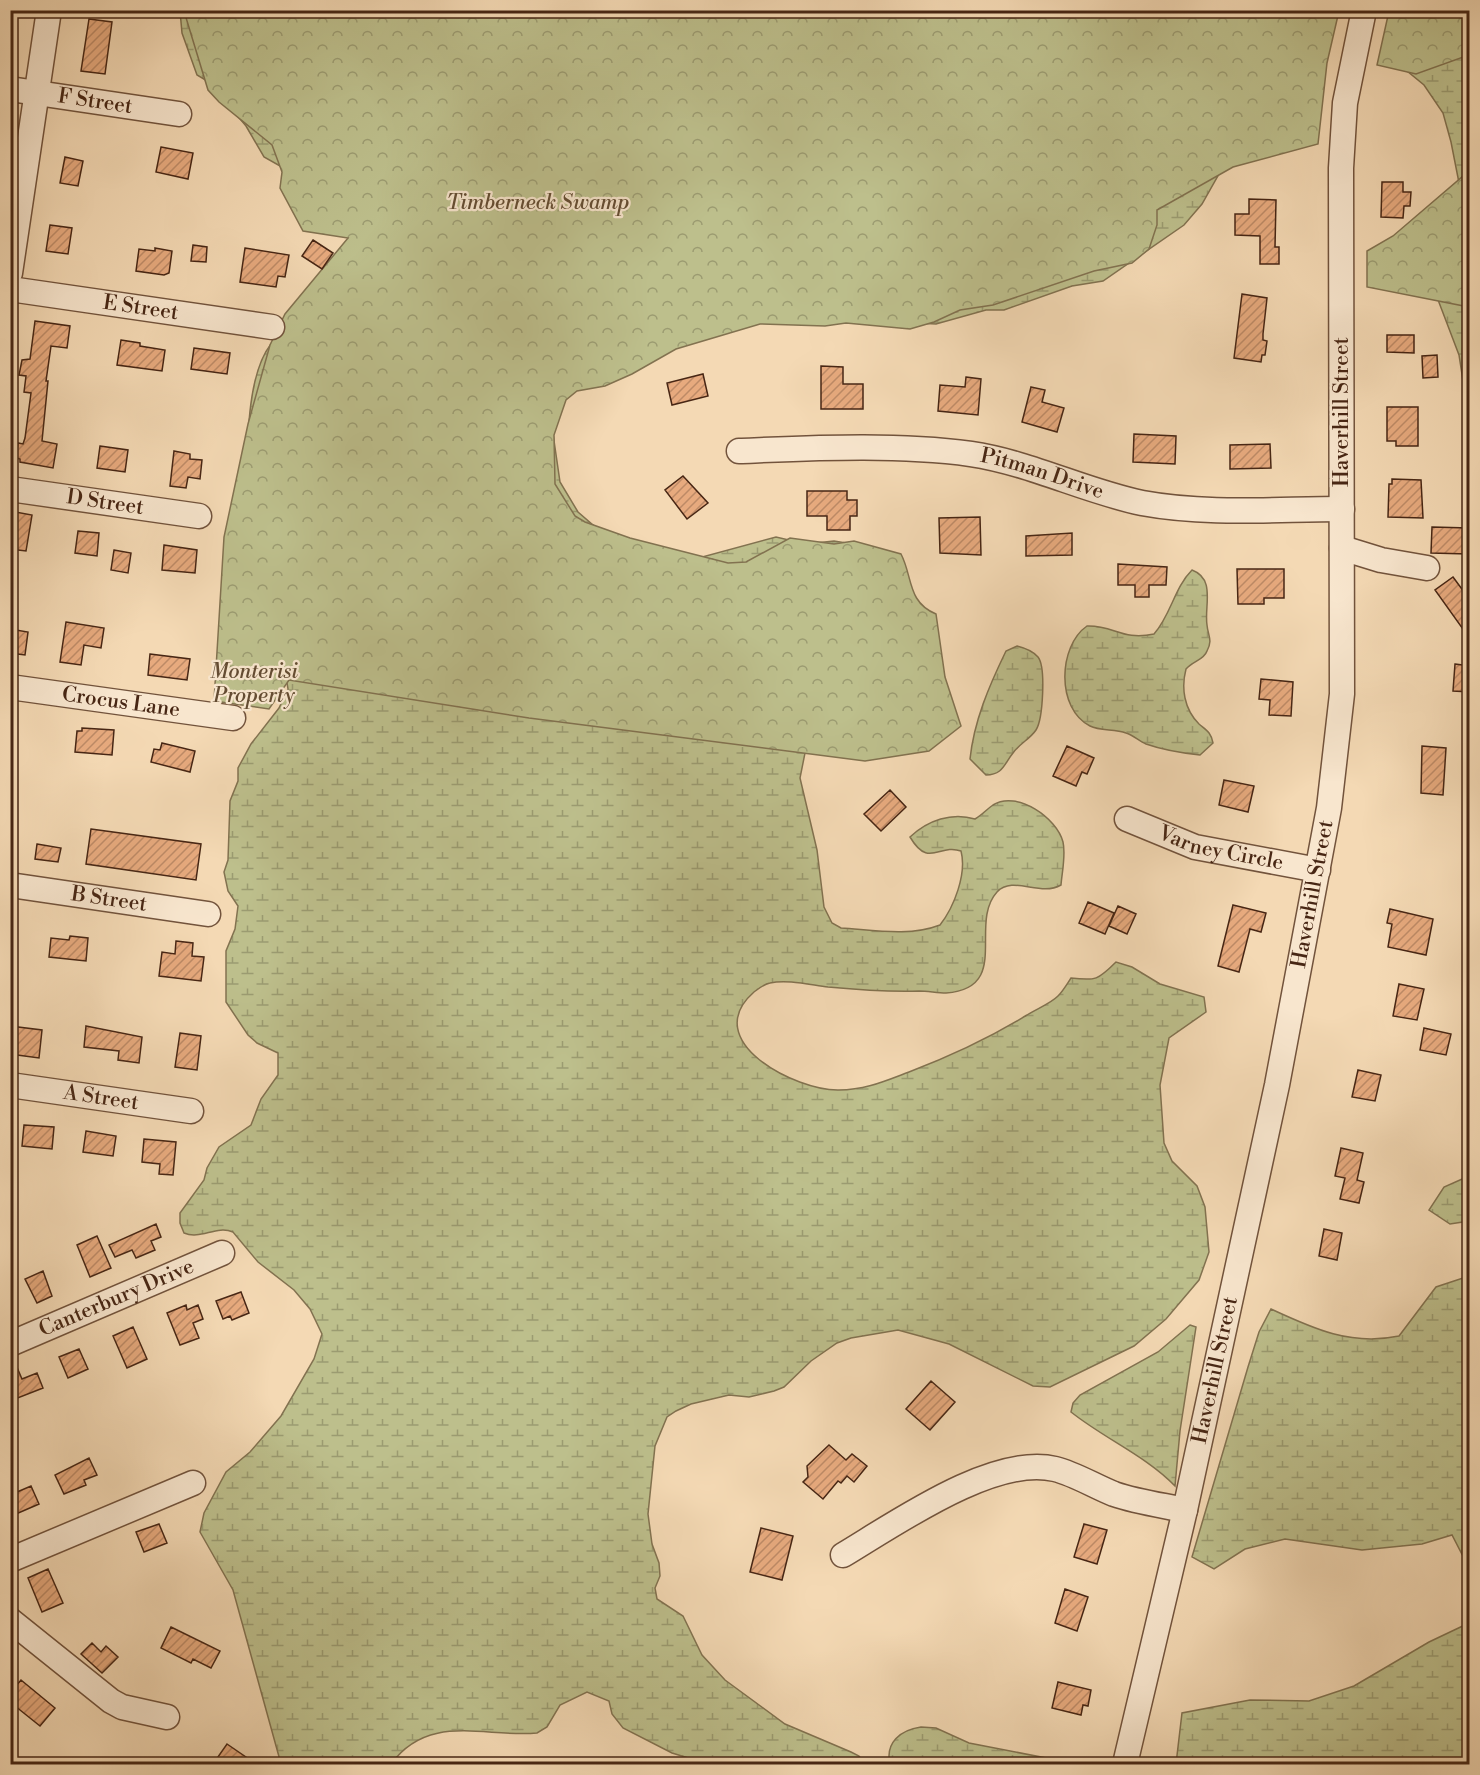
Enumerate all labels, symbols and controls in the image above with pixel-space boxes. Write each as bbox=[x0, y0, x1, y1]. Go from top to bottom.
street label: F Street bbox=[56, 83, 135, 120]
park label: Timberneck Swamp bbox=[446, 190, 630, 216]
street label: E Street bbox=[101, 290, 181, 326]
street label: Haverhill Street bbox=[1329, 336, 1355, 487]
street label: Pitman Drive bbox=[978, 443, 1107, 505]
street label: D Street bbox=[65, 484, 146, 521]
park label: Monterisi Property bbox=[210, 659, 298, 709]
street label: Crocus Lane bbox=[60, 681, 182, 723]
street label: Haverhill Street bbox=[1286, 817, 1340, 970]
street label: Varney Circle bbox=[1153, 820, 1286, 876]
street label: B Street bbox=[68, 881, 149, 918]
street label: A Street bbox=[61, 1080, 141, 1116]
street label: Canterbury Drive bbox=[35, 1254, 198, 1343]
street label: Haverhill Street bbox=[1187, 1294, 1244, 1446]

